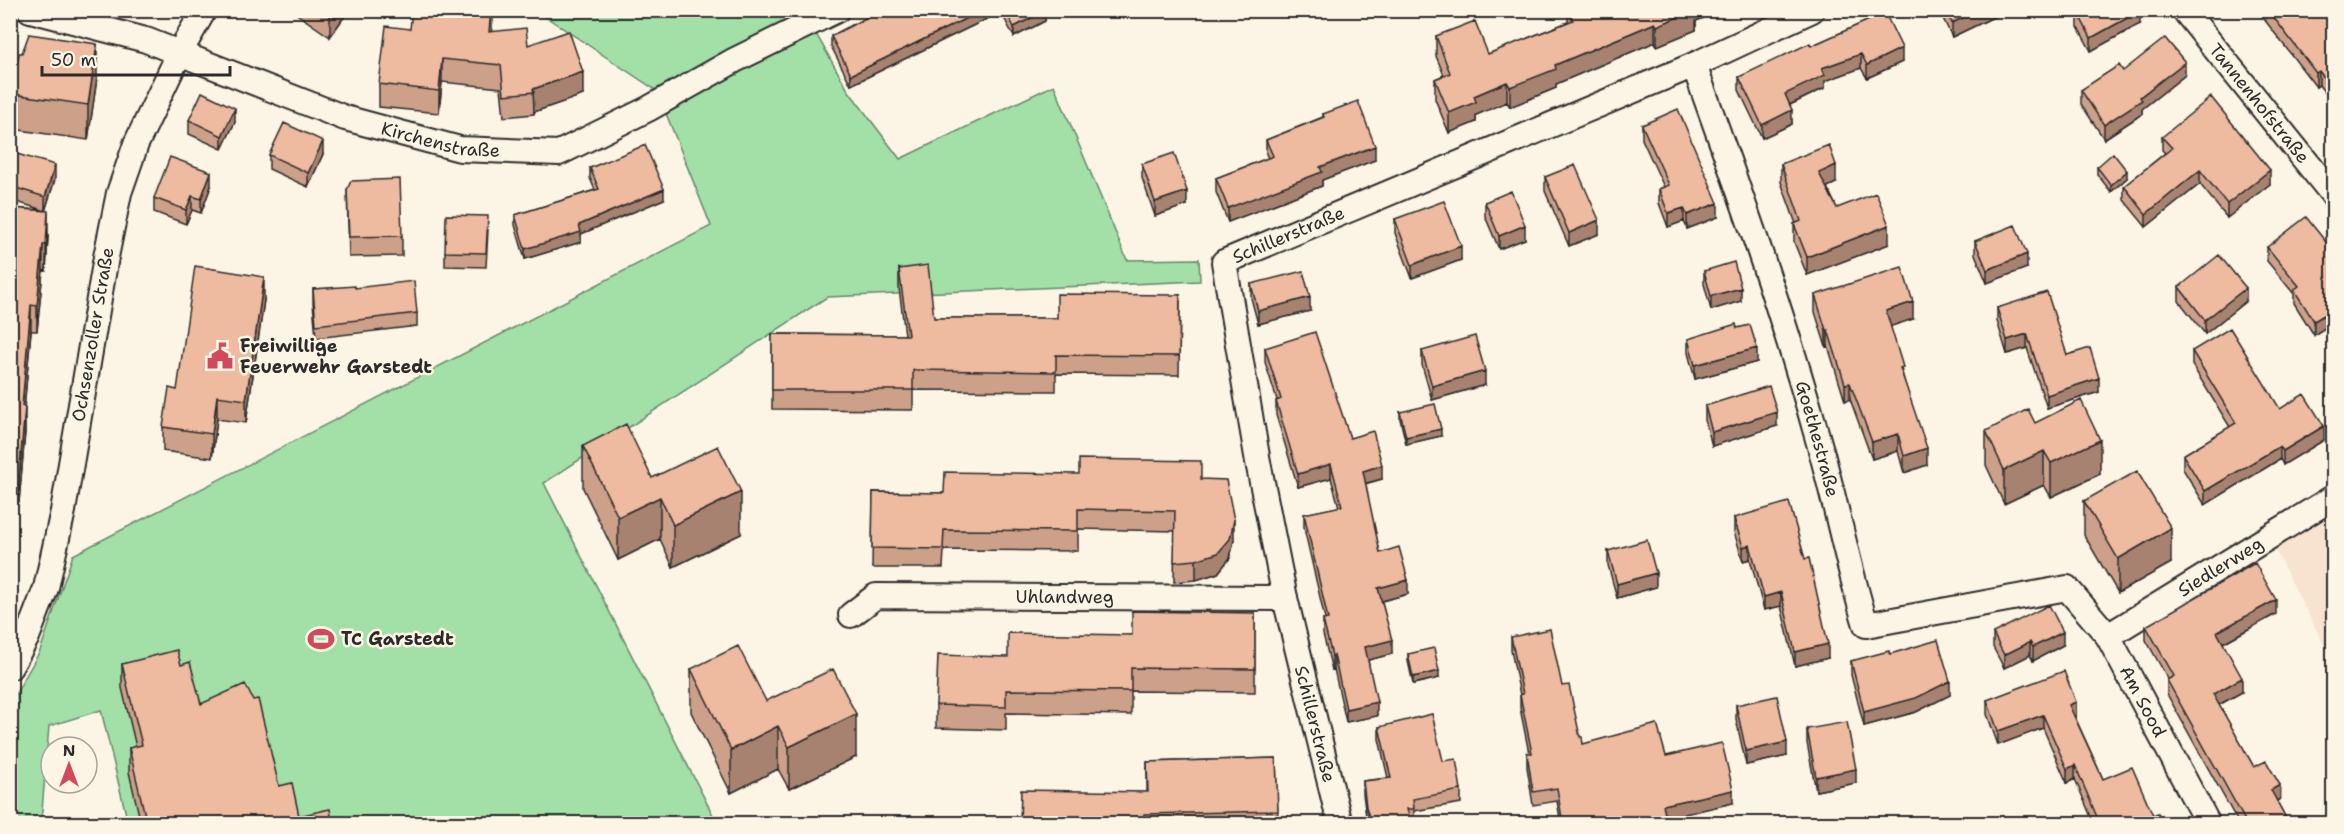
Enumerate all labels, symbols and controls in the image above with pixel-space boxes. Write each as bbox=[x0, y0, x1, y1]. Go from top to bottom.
street label: Tannenhofstraße bbox=[2204, 38, 2315, 168]
scale bar bbox=[42, 39, 230, 77]
text: 50 m bbox=[51, 48, 96, 72]
street label: Kirchenstraße bbox=[378, 116, 500, 163]
street label: Schillerstraße bbox=[1229, 201, 1348, 269]
street label: Ochsenzoller Straße bbox=[66, 245, 120, 423]
place label: Freiwillige Feuerwehr Garstedt bbox=[240, 334, 432, 379]
public building icon: Freiwillige Feuerwehr Garstedt bbox=[205, 341, 235, 371]
street label: Goethestraße bbox=[1790, 378, 1845, 500]
street label: Siedlerweg bbox=[2173, 531, 2268, 602]
street label: Uhlandweg bbox=[1015, 585, 1114, 609]
sports icon: TC Garstedt bbox=[306, 624, 336, 654]
place label: TC Garstedt bbox=[341, 627, 454, 651]
street label: Am Sood bbox=[2114, 662, 2172, 741]
street label: Schillerstraße bbox=[1289, 663, 1341, 785]
north arrow bbox=[39, 735, 99, 795]
text: N bbox=[63, 740, 75, 761]

